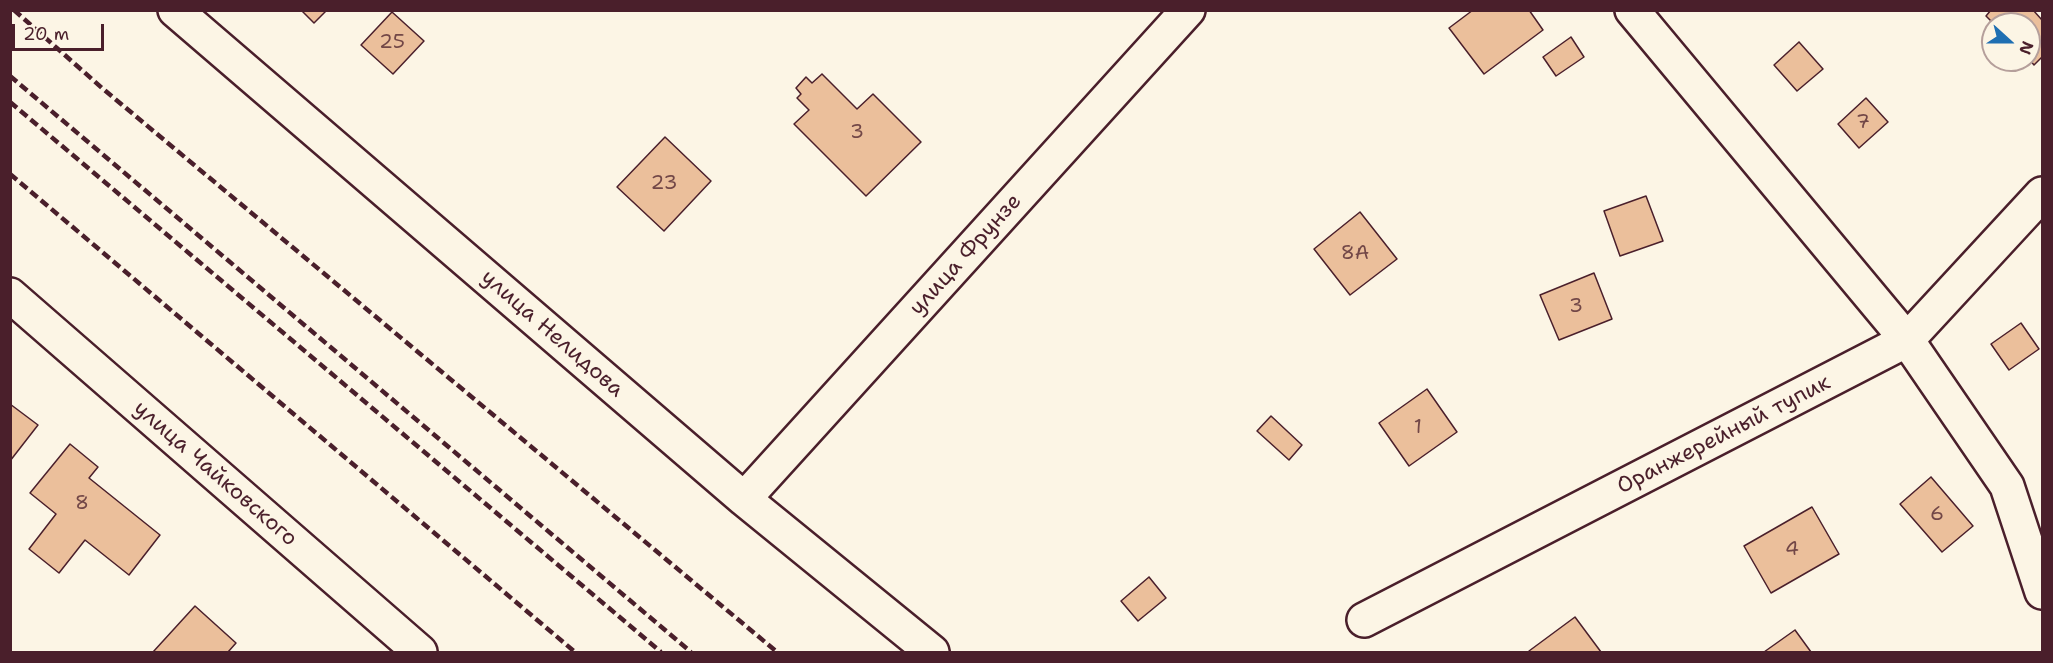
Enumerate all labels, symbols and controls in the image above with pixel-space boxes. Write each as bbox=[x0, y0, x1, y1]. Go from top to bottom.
scale bar bbox=[15, 12, 106, 50]
north arrow bbox=[1981, 12, 2041, 72]
text: 20 m bbox=[23, 22, 69, 46]
house number: 25 bbox=[379, 31, 405, 55]
text: N bbox=[2014, 38, 2038, 58]
house number: 7 bbox=[1856, 111, 1870, 135]
house number: 3 bbox=[850, 121, 864, 145]
house number: 23 bbox=[651, 172, 677, 196]
street label: улица Фрунзе bbox=[904, 189, 1028, 321]
house number: 8А bbox=[1341, 242, 1369, 266]
street label: улица Нелидова bbox=[475, 265, 629, 403]
house number: 3 bbox=[1569, 295, 1583, 319]
street label: Оранжерейный тупик bbox=[1613, 370, 1835, 500]
street label: улица Чайковского bbox=[128, 396, 302, 552]
house number: 1 bbox=[1414, 416, 1422, 440]
house number: 8 bbox=[75, 492, 89, 516]
house number: 6 bbox=[1930, 503, 1944, 527]
house number: 4 bbox=[1785, 538, 1799, 562]

